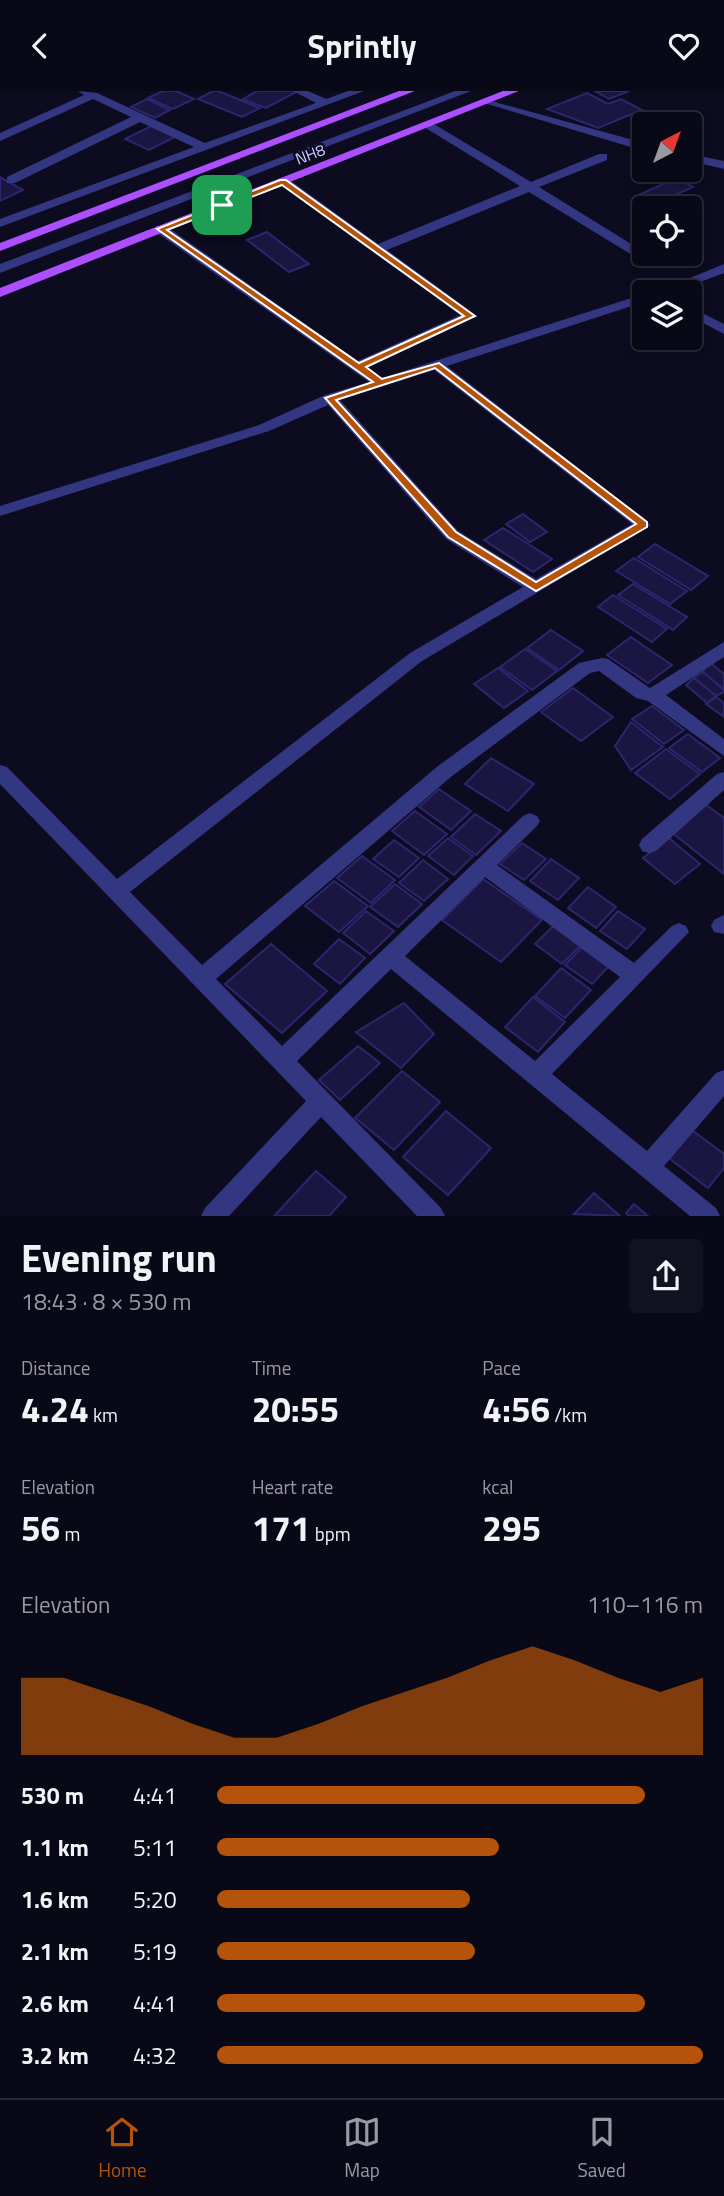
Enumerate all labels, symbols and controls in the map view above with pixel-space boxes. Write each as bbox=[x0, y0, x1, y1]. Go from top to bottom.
text: Sprintly bbox=[308, 22, 416, 70]
icon: back bbox=[21, 27, 59, 65]
icon: heart bbox=[665, 27, 703, 65]
north arrow bbox=[632, 112, 702, 182]
map controls bbox=[632, 112, 702, 350]
street label: NH8 bbox=[291, 137, 329, 171]
pin bbox=[192, 175, 252, 235]
icon: arrive bbox=[203, 186, 241, 224]
button: locate bbox=[632, 196, 702, 266]
button: layers bbox=[632, 280, 702, 350]
text: Evening run bbox=[21, 1229, 217, 1287]
button: share bbox=[629, 1239, 703, 1313]
text: 18:43 · 8 × 530 m bbox=[21, 1284, 191, 1319]
text: Distance bbox=[21, 1353, 90, 1382]
text: Time bbox=[252, 1353, 291, 1382]
text: Pace bbox=[482, 1353, 521, 1382]
text: 4.24 bbox=[21, 1382, 89, 1436]
text: 20:55 bbox=[252, 1382, 339, 1436]
text: 4:56 bbox=[482, 1382, 550, 1436]
text: km bbox=[89, 1400, 118, 1429]
text: /km bbox=[550, 1400, 587, 1429]
text: Elevation bbox=[21, 1472, 95, 1501]
text: Heart rate bbox=[252, 1472, 333, 1501]
text: kcal bbox=[482, 1472, 513, 1501]
text: 56 bbox=[21, 1501, 60, 1555]
text: 171 bbox=[252, 1501, 310, 1555]
text: 295 bbox=[482, 1501, 541, 1555]
text: m bbox=[60, 1519, 80, 1548]
text: bpm bbox=[310, 1519, 351, 1548]
text: Elevation bbox=[21, 1587, 110, 1622]
text: 110–116 m bbox=[587, 1587, 703, 1622]
text: 530 m bbox=[21, 1778, 84, 1813]
text: 4:41 bbox=[133, 1778, 177, 1813]
text: 1.1 km bbox=[21, 1830, 89, 1865]
text: 5:11 bbox=[133, 1830, 177, 1865]
text: 1.6 km bbox=[21, 1882, 89, 1917]
text: 5:20 bbox=[133, 1882, 177, 1917]
text: 2.1 km bbox=[21, 1934, 89, 1969]
text: 5:19 bbox=[133, 1934, 177, 1969]
text: 2.6 km bbox=[21, 1986, 89, 2021]
text: 4:41 bbox=[133, 1986, 177, 2021]
text: 3.2 km bbox=[21, 2038, 89, 2073]
text: 4:32 bbox=[133, 2038, 177, 2073]
tab: Home bbox=[98, 2113, 146, 2184]
tab: Map bbox=[343, 2113, 381, 2184]
tab: Saved bbox=[577, 2113, 626, 2184]

